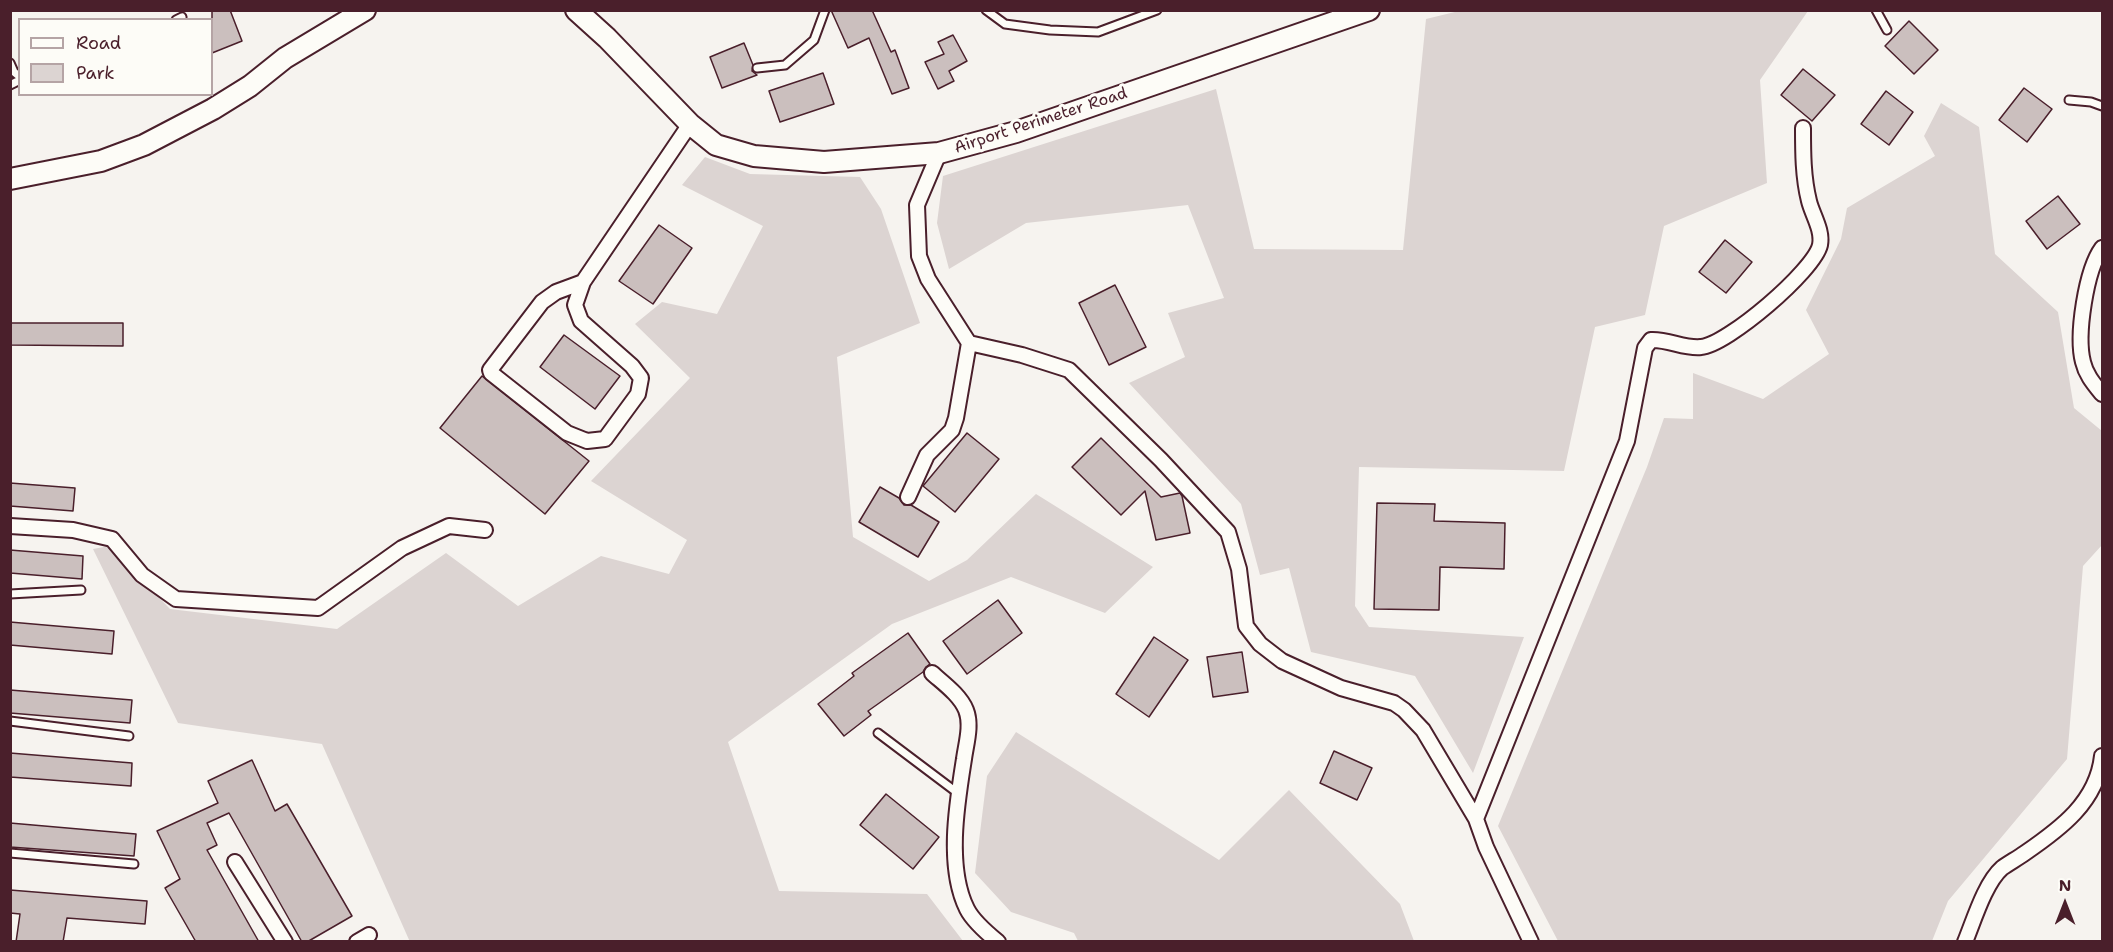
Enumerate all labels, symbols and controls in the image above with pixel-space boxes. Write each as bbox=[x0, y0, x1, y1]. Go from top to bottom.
legend bbox=[18, 18, 213, 96]
text: Road bbox=[76, 31, 121, 55]
text: Park bbox=[76, 61, 115, 85]
street label: Airport Perimeter Road bbox=[952, 84, 1130, 158]
north arrow bbox=[2035, 874, 2095, 934]
text: N bbox=[2059, 875, 2071, 896]

